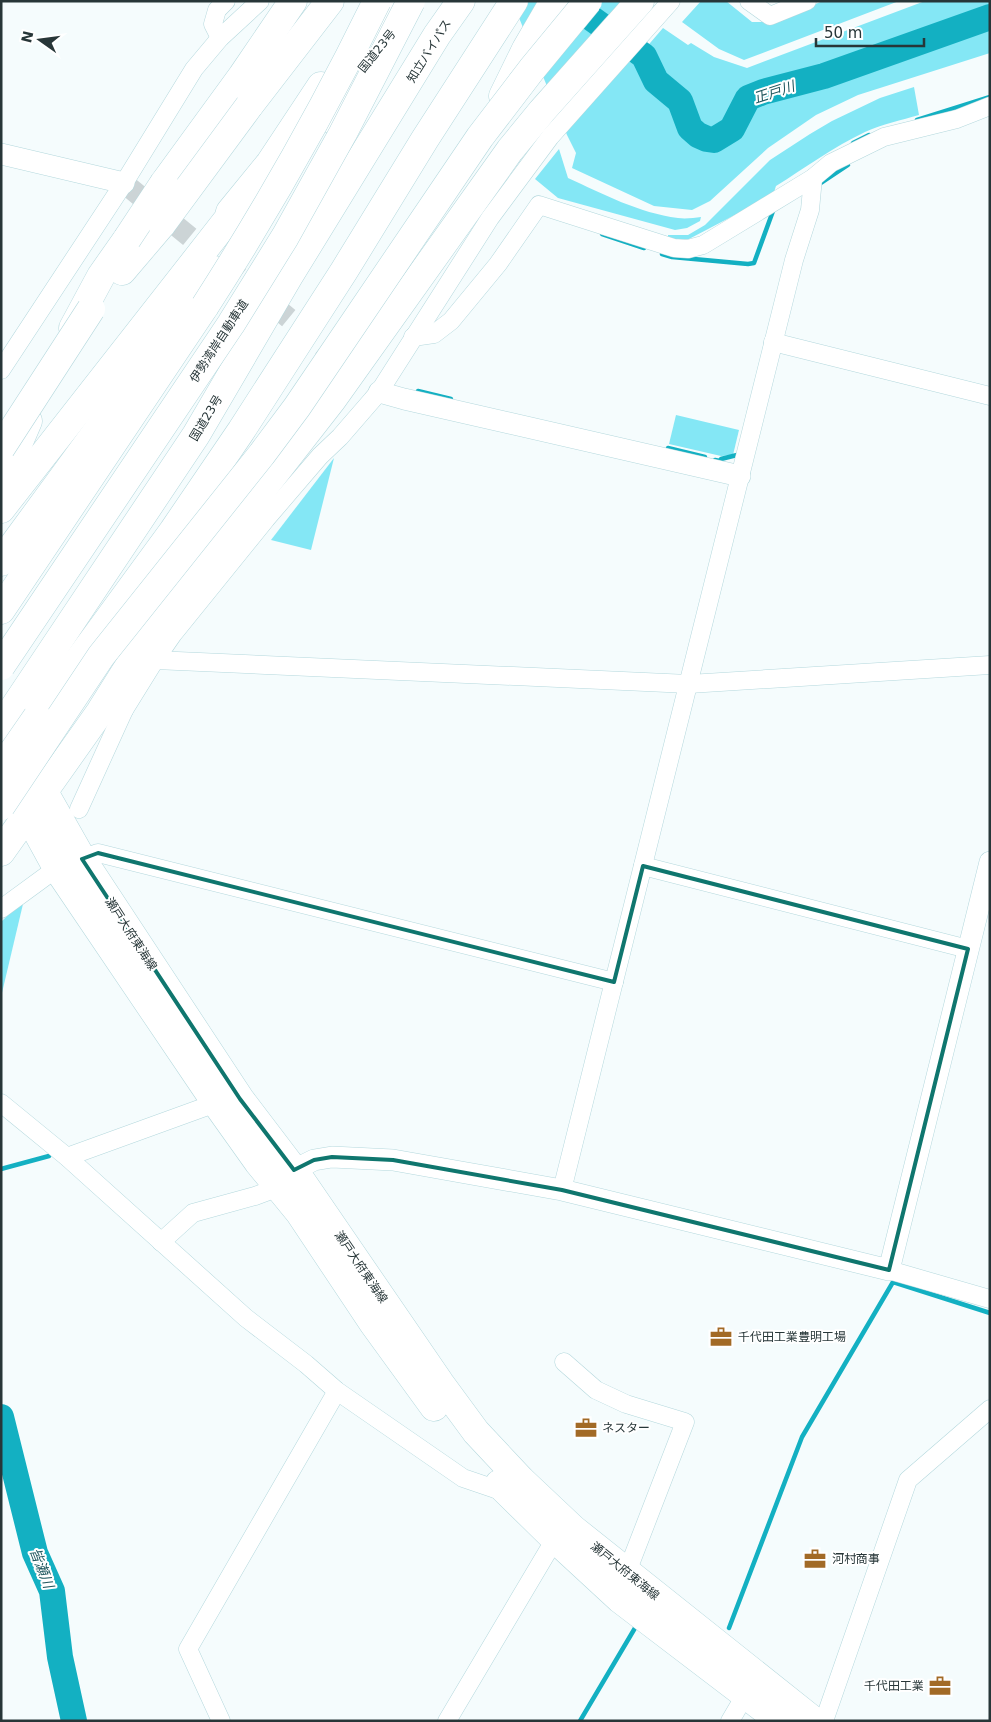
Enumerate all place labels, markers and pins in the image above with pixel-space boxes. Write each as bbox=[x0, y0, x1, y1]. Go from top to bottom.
office icon: 千代田工業豊明工場 bbox=[708, 1324, 734, 1350]
place label: 千代田工業豊明工場 bbox=[738, 1330, 846, 1344]
office icon: ネスター bbox=[573, 1415, 599, 1441]
place label: ネスター bbox=[602, 1421, 650, 1435]
office icon: 河村商事 bbox=[802, 1546, 828, 1572]
place label: 河村商事 bbox=[832, 1552, 880, 1566]
office icon: 千代田工業 bbox=[927, 1673, 953, 1699]
place label: 千代田工業 bbox=[864, 1679, 924, 1693]

